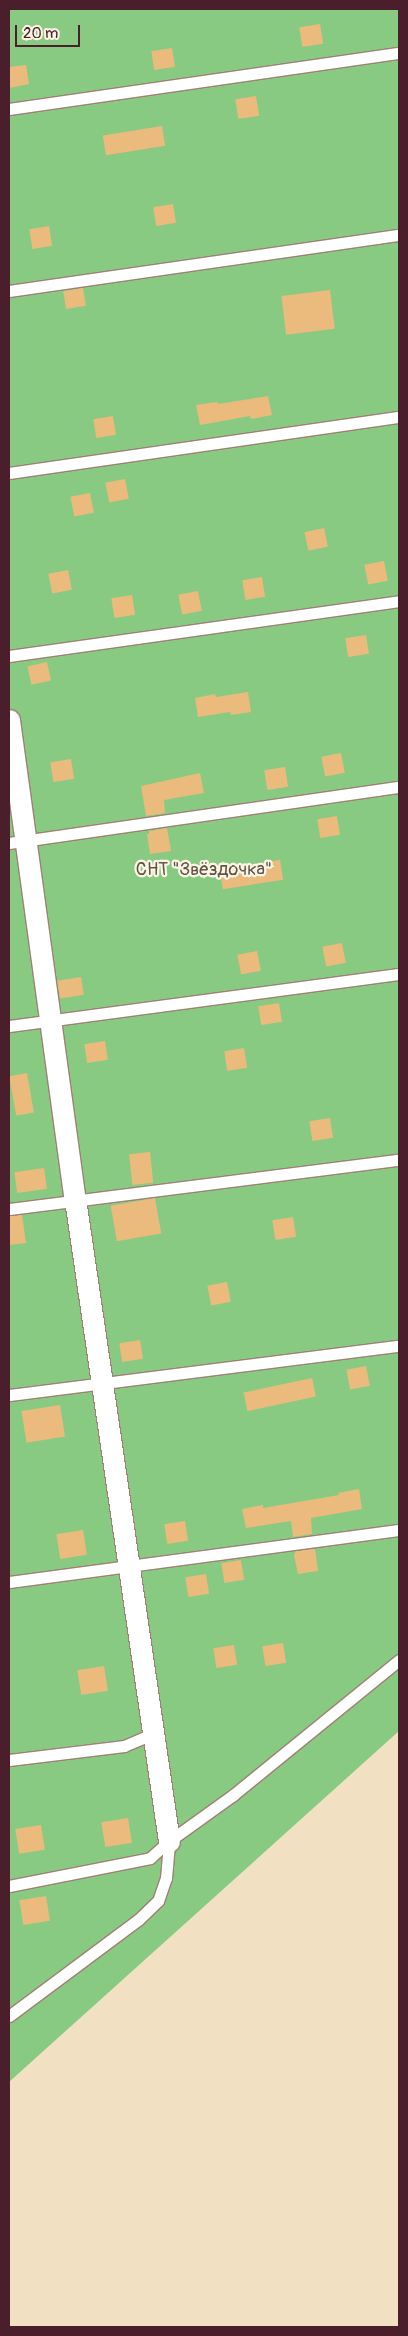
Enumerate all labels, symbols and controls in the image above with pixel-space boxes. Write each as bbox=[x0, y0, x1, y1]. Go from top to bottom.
scale bar bbox=[18, 15, 82, 47]
text: 20 m bbox=[23, 24, 58, 43]
park label: СНТ "Звёздочка" bbox=[136, 859, 272, 881]

